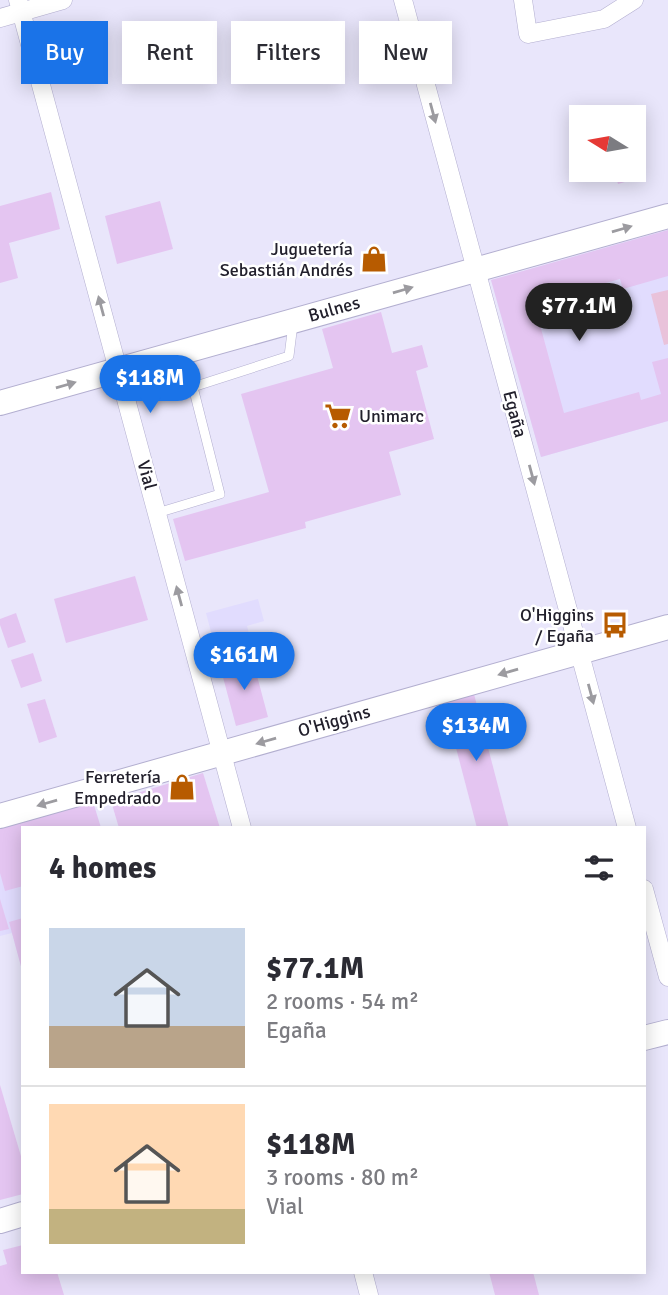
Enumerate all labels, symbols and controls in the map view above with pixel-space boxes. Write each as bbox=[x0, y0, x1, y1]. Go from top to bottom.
chip: Buy bbox=[21, 21, 108, 84]
chip: Rent bbox=[122, 21, 217, 84]
chip: Filters bbox=[231, 21, 345, 84]
chip: New bbox=[359, 21, 452, 84]
one-way arrow bbox=[429, 103, 439, 124]
north arrow bbox=[569, 105, 646, 182]
map controls bbox=[569, 105, 646, 182]
one-way arrow bbox=[612, 223, 633, 233]
place label: Juguetería Sebastián Andrés bbox=[220, 238, 353, 281]
shop icon: Juguetería Sebastián Andrés bbox=[359, 244, 389, 274]
one-way arrow bbox=[392, 284, 414, 295]
pin: $77.1M bbox=[522, 284, 636, 343]
street label: Bulnes bbox=[306, 291, 362, 327]
text: $77.1M bbox=[541, 291, 617, 320]
one-way arrow bbox=[95, 295, 106, 317]
pin: $118M bbox=[101, 356, 199, 415]
text: $118M bbox=[116, 363, 184, 392]
one-way arrow bbox=[56, 379, 77, 389]
street label: Egaña bbox=[498, 388, 532, 440]
supermarket icon: Unimarc bbox=[323, 401, 353, 431]
place label: Unimarc bbox=[359, 405, 424, 427]
street label: Vial bbox=[133, 458, 161, 492]
one-way arrow bbox=[527, 464, 537, 485]
one-way arrow bbox=[174, 586, 184, 607]
place label: O'Higgins / Egaña bbox=[520, 604, 594, 647]
bus stop icon: O'Higgins / Egaña bbox=[600, 610, 630, 640]
pin: $161M bbox=[195, 632, 293, 692]
text: $161M bbox=[210, 640, 278, 669]
one-way arrow bbox=[497, 667, 519, 678]
one-way arrow bbox=[586, 683, 597, 705]
street label: O'Higgins bbox=[295, 700, 373, 742]
pin: $134M bbox=[427, 704, 525, 763]
text: $134M bbox=[442, 711, 510, 740]
one-way arrow bbox=[255, 736, 276, 746]
place label: Ferretería Empedrado bbox=[74, 766, 161, 809]
shop icon: Ferretería Empedrado bbox=[167, 772, 197, 802]
one-way arrow bbox=[36, 798, 57, 808]
icon: filters bbox=[580, 849, 618, 887]
text: 4 homes bbox=[49, 850, 156, 887]
text: $77.1M bbox=[266, 950, 364, 987]
icon: home bbox=[105, 956, 189, 1040]
text: 2 rooms · 54 m² bbox=[266, 987, 419, 1016]
text: Egaña bbox=[266, 1016, 327, 1045]
text: $118M bbox=[266, 1126, 356, 1163]
icon: home bbox=[105, 1132, 189, 1216]
text: 3 rooms · 80 m² bbox=[266, 1163, 419, 1192]
text: Vial bbox=[266, 1192, 304, 1221]

